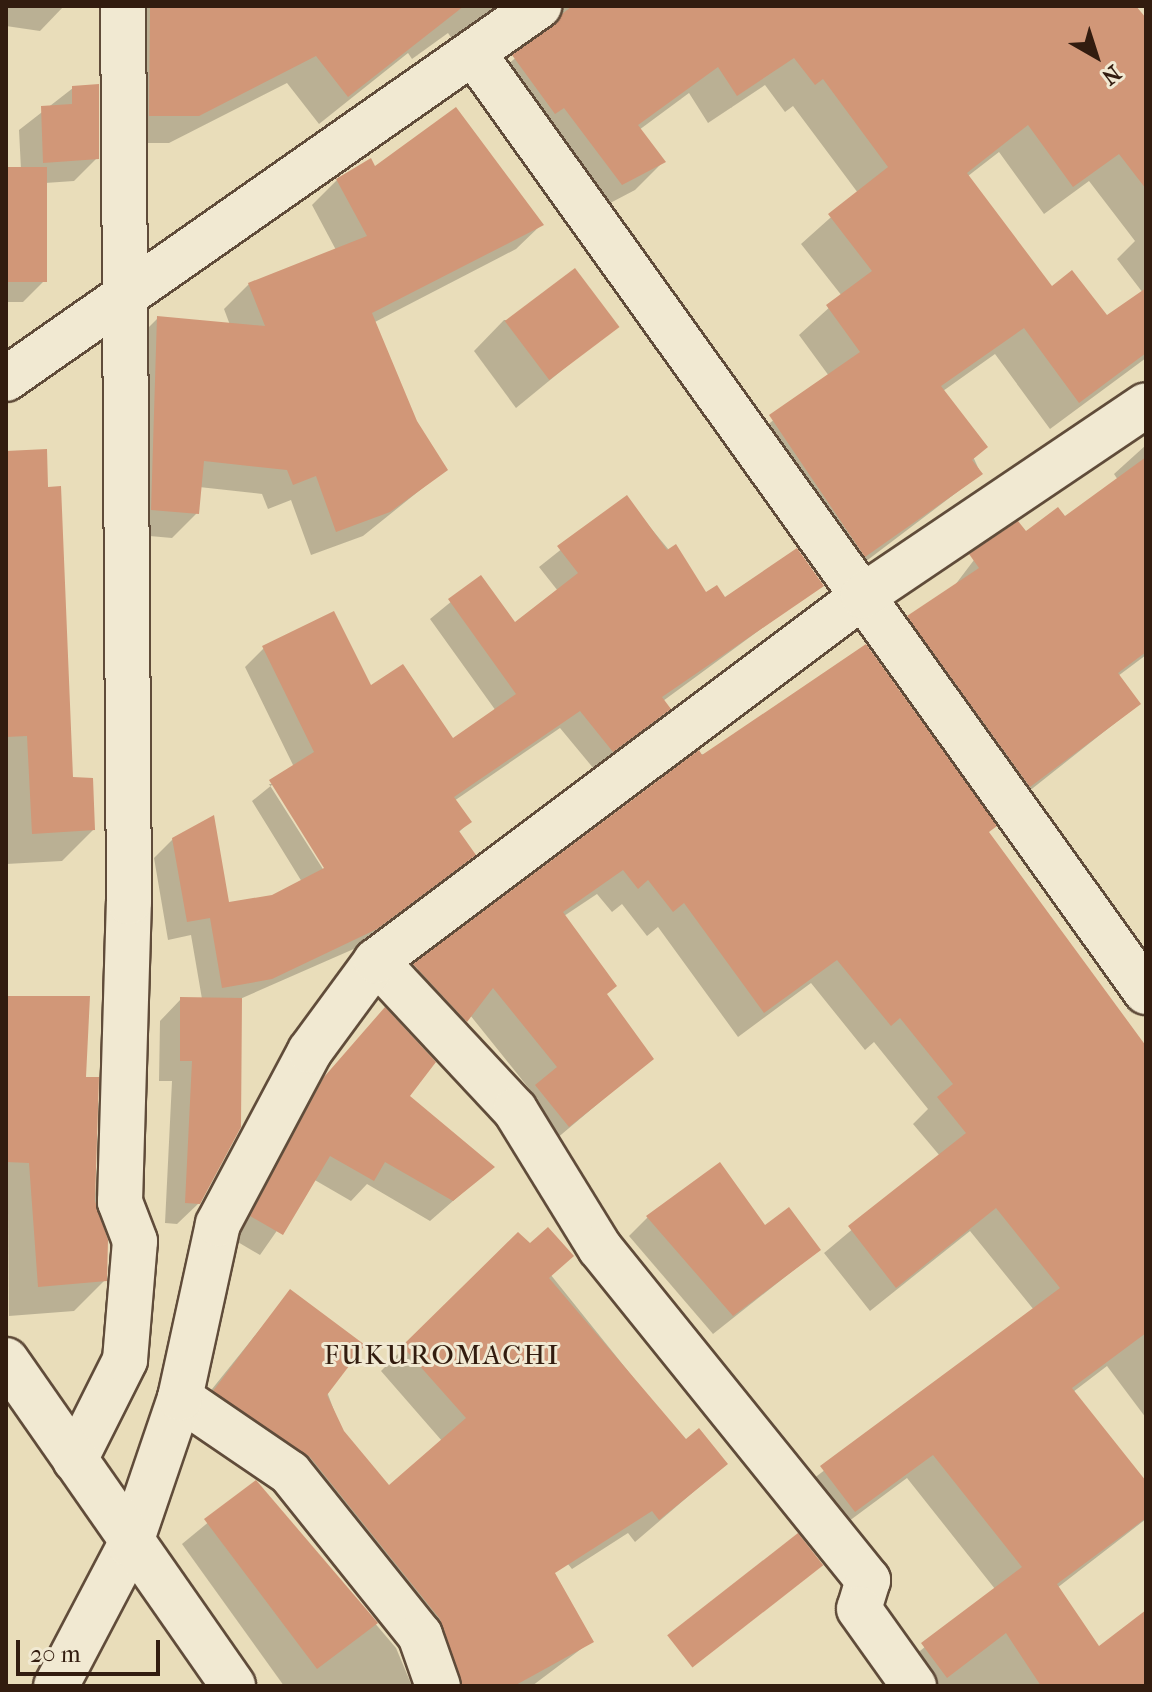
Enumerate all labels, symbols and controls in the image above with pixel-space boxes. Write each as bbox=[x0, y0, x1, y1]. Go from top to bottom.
north arrow bbox=[1056, 16, 1136, 96]
text: N bbox=[1096, 59, 1126, 90]
district label: FUKUROMACHI bbox=[324, 1338, 560, 1372]
scale bar bbox=[20, 1624, 164, 1674]
text: 20 m bbox=[30, 1640, 81, 1668]

